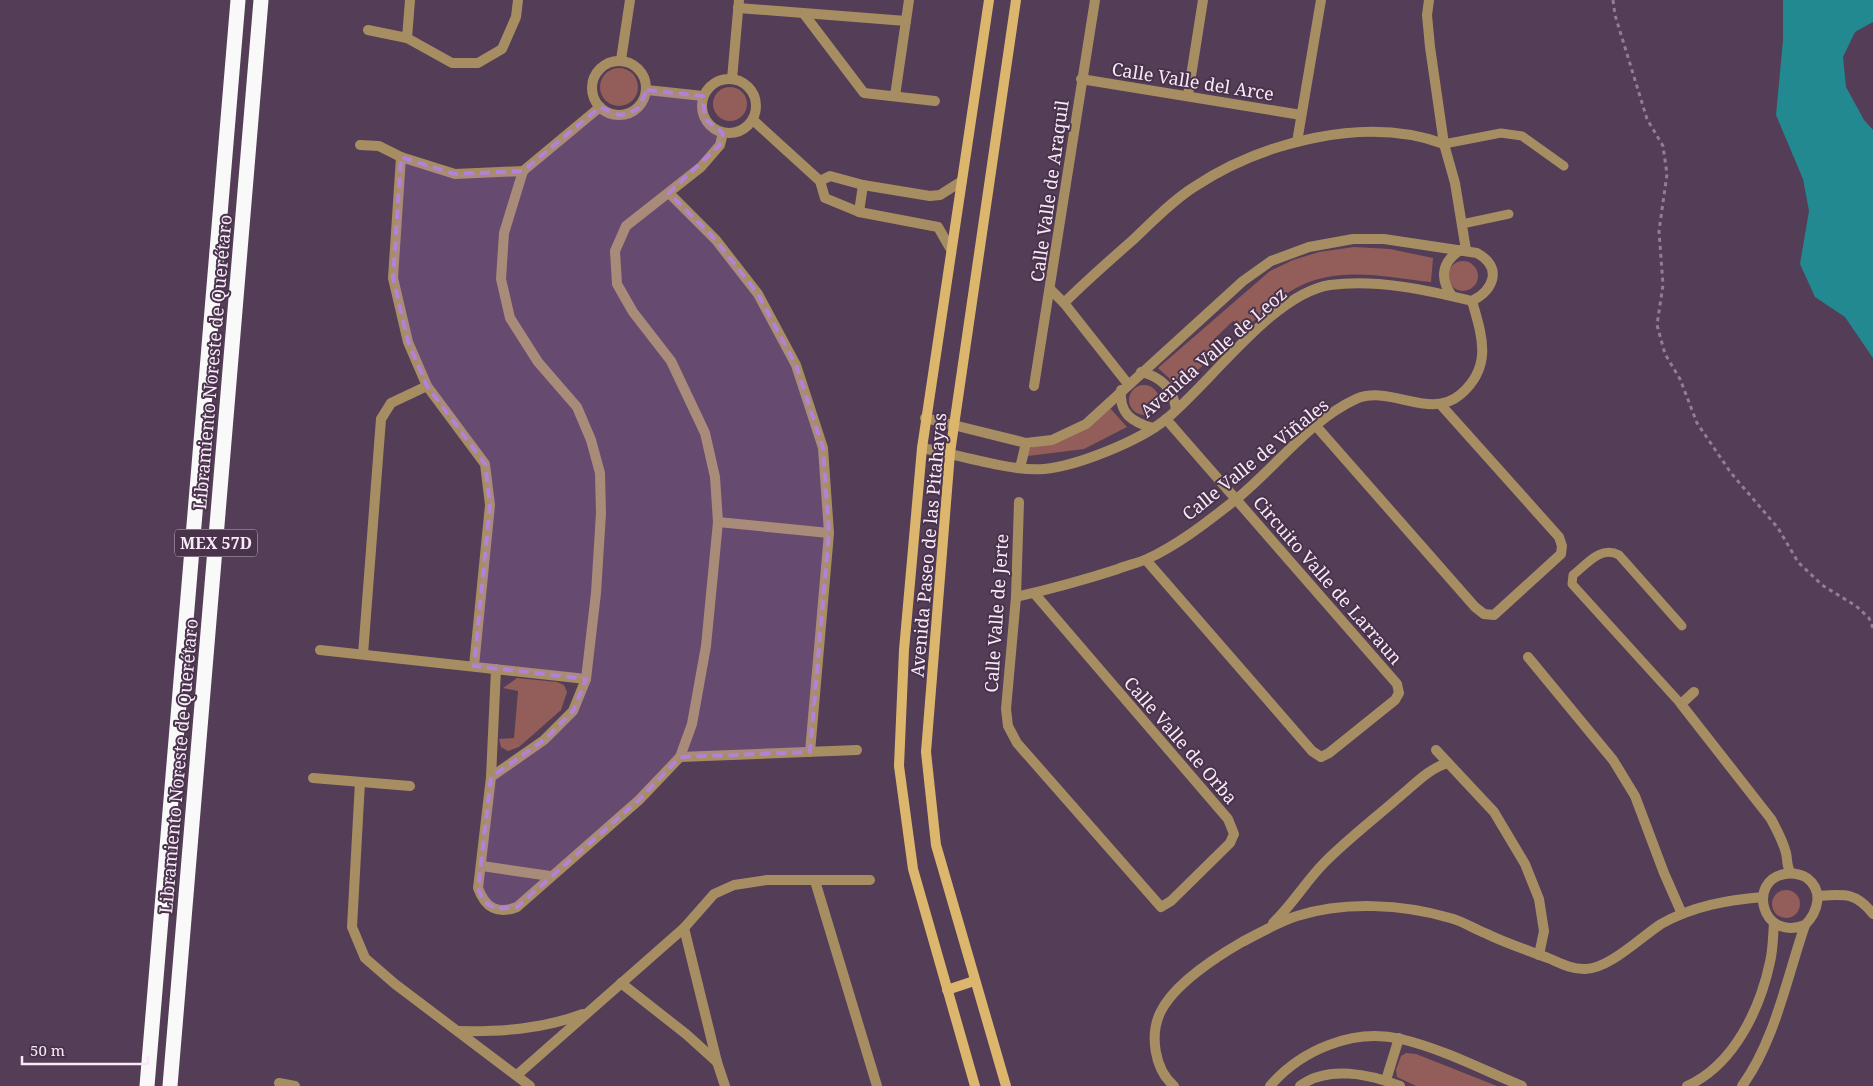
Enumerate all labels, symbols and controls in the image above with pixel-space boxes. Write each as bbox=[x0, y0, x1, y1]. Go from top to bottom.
street label: Calle Valle del Arce bbox=[1110, 56, 1276, 106]
street label: Calle Valle de Araquil bbox=[1024, 98, 1074, 284]
street label: Libramiento Noreste de Querétaro bbox=[187, 214, 237, 510]
street label: Avenida Valle de Leoz bbox=[1134, 281, 1292, 423]
street label: Calle Valle de Viñales bbox=[1177, 393, 1333, 525]
street label: Avenida Paseo de las Pitahayas bbox=[904, 412, 952, 678]
street label: Circuito Valle de Larraun bbox=[1248, 491, 1408, 670]
road number: MEX 57D bbox=[175, 530, 257, 556]
street label: Calle Valle de Jerte bbox=[978, 533, 1014, 693]
street label: Libramiento Noreste de Querétaro bbox=[153, 618, 203, 914]
street label: Calle Valle de Orba bbox=[1119, 671, 1243, 809]
scale bar bbox=[22, 1034, 149, 1066]
text: 50 m bbox=[30, 1040, 65, 1060]

